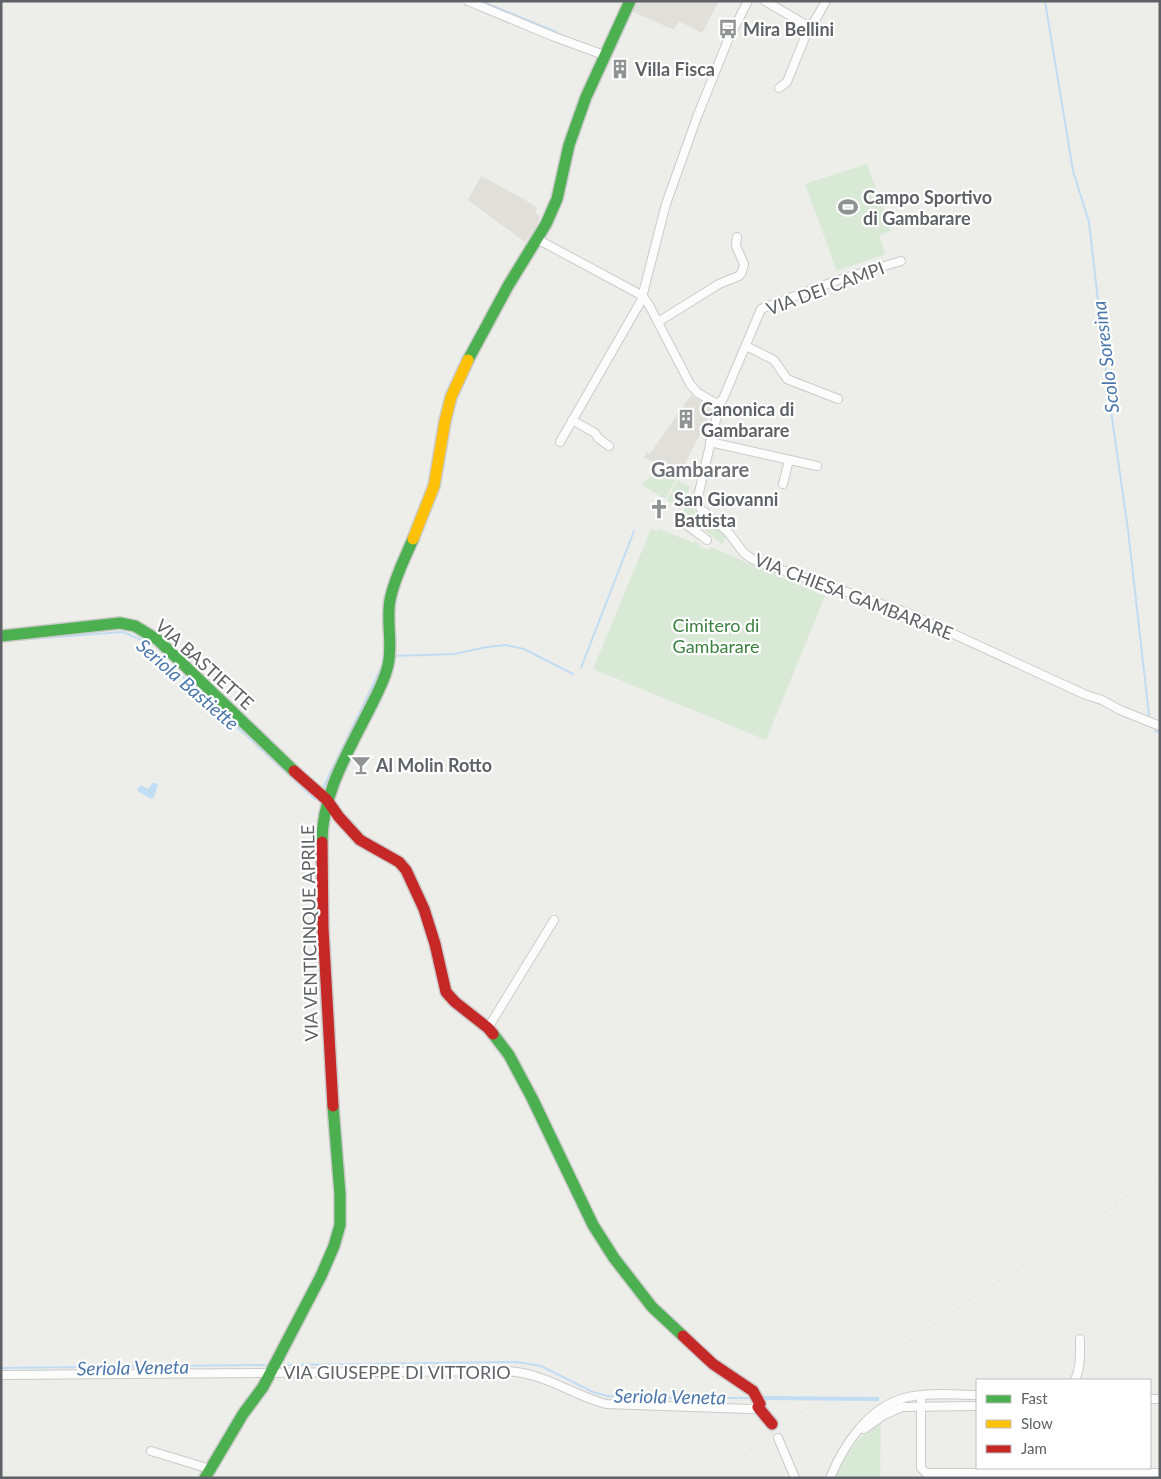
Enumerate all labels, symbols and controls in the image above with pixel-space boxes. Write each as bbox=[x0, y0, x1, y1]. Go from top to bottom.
bus stop icon: Mira Bellini bbox=[717, 18, 739, 40]
place label: Mira Bellini bbox=[743, 18, 834, 40]
building icon: Villa Fisca bbox=[609, 58, 631, 80]
place label: Villa Fisca bbox=[634, 58, 715, 80]
place label: Campo Sportivo di Gambarare bbox=[863, 186, 992, 229]
sports icon: Campo Sportivo di Gambarare bbox=[837, 196, 859, 218]
street label: VIA DEI CAMPI bbox=[763, 256, 887, 320]
water label: Scolo Soresina bbox=[1087, 300, 1123, 414]
place label: Canonica di Gambarare bbox=[701, 398, 794, 441]
building icon: Canonica di Gambarare bbox=[675, 408, 697, 430]
district label: Gambarare bbox=[651, 457, 749, 481]
place label: San Giovanni Battista bbox=[674, 488, 778, 531]
church icon: San Giovanni Battista bbox=[648, 498, 670, 520]
street label: VIA CHIESA GAMBARARE bbox=[752, 548, 956, 644]
street label: VIA BASTIETTE bbox=[151, 614, 259, 714]
park label: Cimitero di Gambarare bbox=[673, 614, 759, 657]
water label: Seriola Bastiette bbox=[132, 633, 244, 735]
bar icon: Al Molin Rotto bbox=[350, 754, 372, 776]
place label: Al Molin Rotto bbox=[375, 754, 492, 776]
street label: VIA VENTICINQUE APRILE bbox=[296, 825, 322, 1041]
water label: Seriola Veneta bbox=[77, 1355, 189, 1379]
street label: VIA GIUSEPPE DI VITTORIO bbox=[283, 1361, 511, 1383]
legend bbox=[976, 1379, 1151, 1469]
water label: Seriola Veneta bbox=[614, 1384, 726, 1408]
text: Fast bbox=[1021, 1389, 1048, 1407]
text: Slow bbox=[1021, 1414, 1053, 1432]
text: Jam bbox=[1021, 1439, 1047, 1457]

